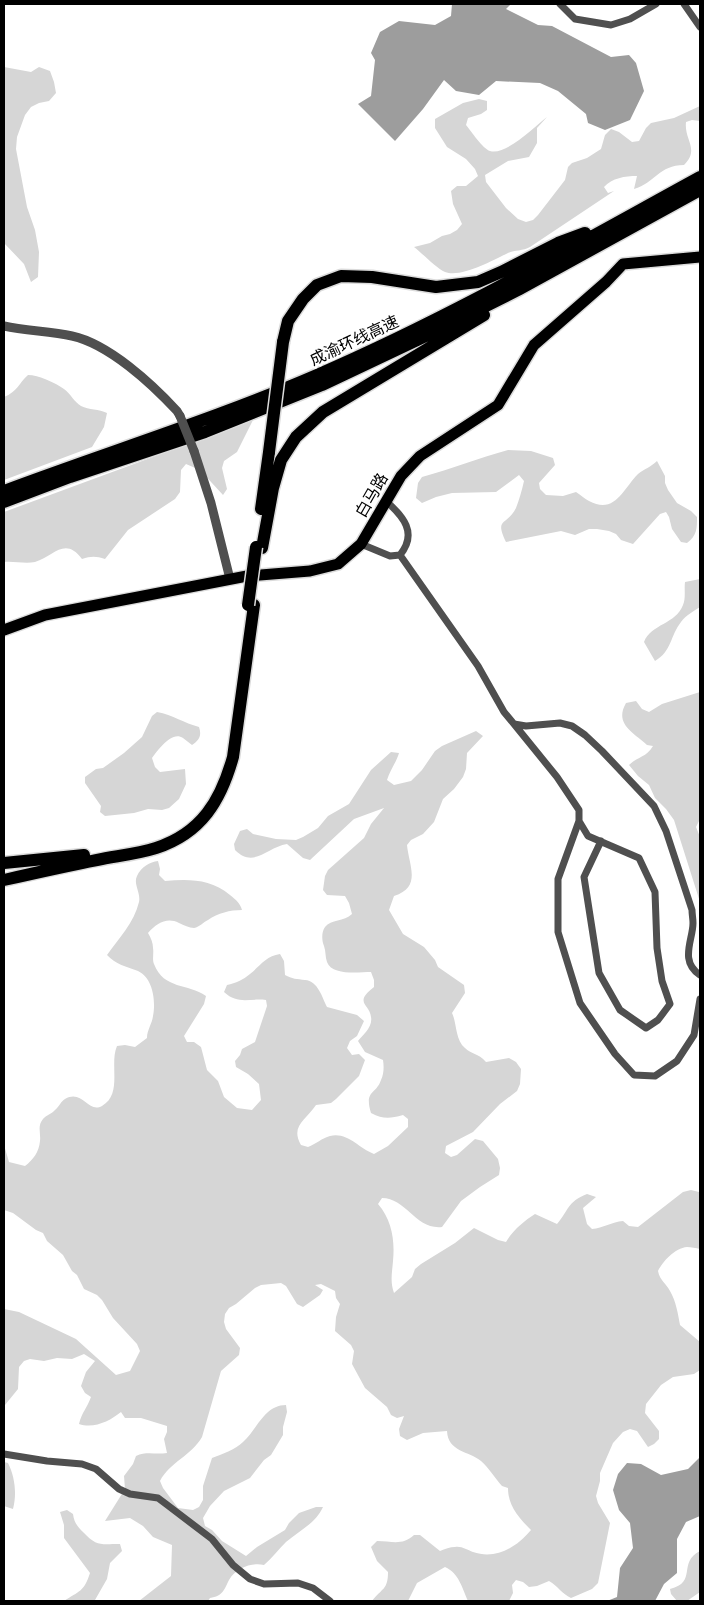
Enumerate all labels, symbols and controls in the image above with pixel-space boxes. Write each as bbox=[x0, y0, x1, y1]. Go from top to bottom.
street label: 成渝环线高速 bbox=[307, 312, 402, 369]
street label: 白马路 bbox=[351, 470, 392, 521]

